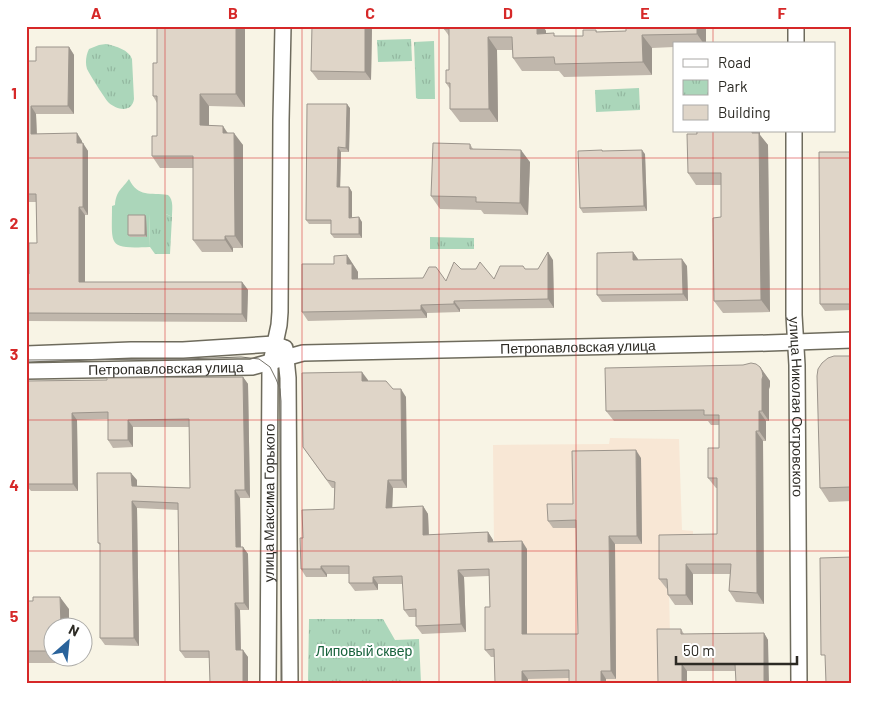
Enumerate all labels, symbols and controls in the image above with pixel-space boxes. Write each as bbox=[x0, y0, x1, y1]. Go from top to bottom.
text: A bbox=[91, 3, 102, 22]
text: B bbox=[228, 3, 238, 22]
text: C bbox=[365, 3, 375, 22]
text: D bbox=[503, 3, 513, 22]
text: E bbox=[640, 3, 650, 22]
text: F bbox=[778, 3, 787, 22]
legend bbox=[673, 42, 836, 132]
text: Road bbox=[718, 53, 751, 71]
text: Park bbox=[718, 77, 748, 95]
text: 1 bbox=[11, 83, 17, 102]
text: Building bbox=[718, 103, 771, 121]
text: 2 bbox=[10, 213, 19, 232]
street label: улица Николая Островского bbox=[786, 316, 807, 497]
street label: Петропавловская улица bbox=[500, 336, 656, 357]
text: 3 bbox=[10, 344, 18, 363]
street label: Петропавловская улица bbox=[88, 358, 244, 378]
street label: улица Максима Горького bbox=[260, 423, 278, 582]
text: 4 bbox=[9, 475, 19, 494]
text: 5 bbox=[10, 606, 19, 625]
north arrow bbox=[42, 616, 92, 666]
text: N bbox=[66, 620, 82, 640]
scale bar bbox=[676, 634, 797, 666]
text: 50 m bbox=[683, 641, 715, 659]
park label: Липовый сквер bbox=[316, 642, 412, 659]

